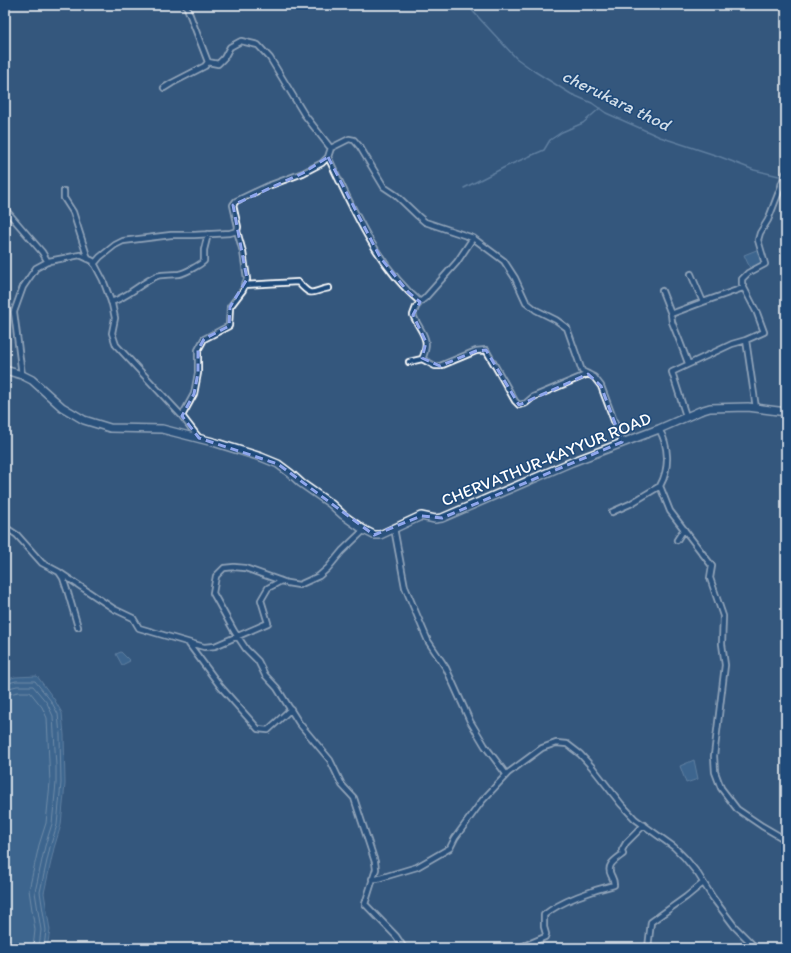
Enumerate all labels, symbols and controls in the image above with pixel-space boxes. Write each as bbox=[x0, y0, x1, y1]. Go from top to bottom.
water label: cherukara thod bbox=[558, 64, 676, 137]
street label: CHERVATHUR-KAYYUR ROAD bbox=[438, 408, 654, 510]

